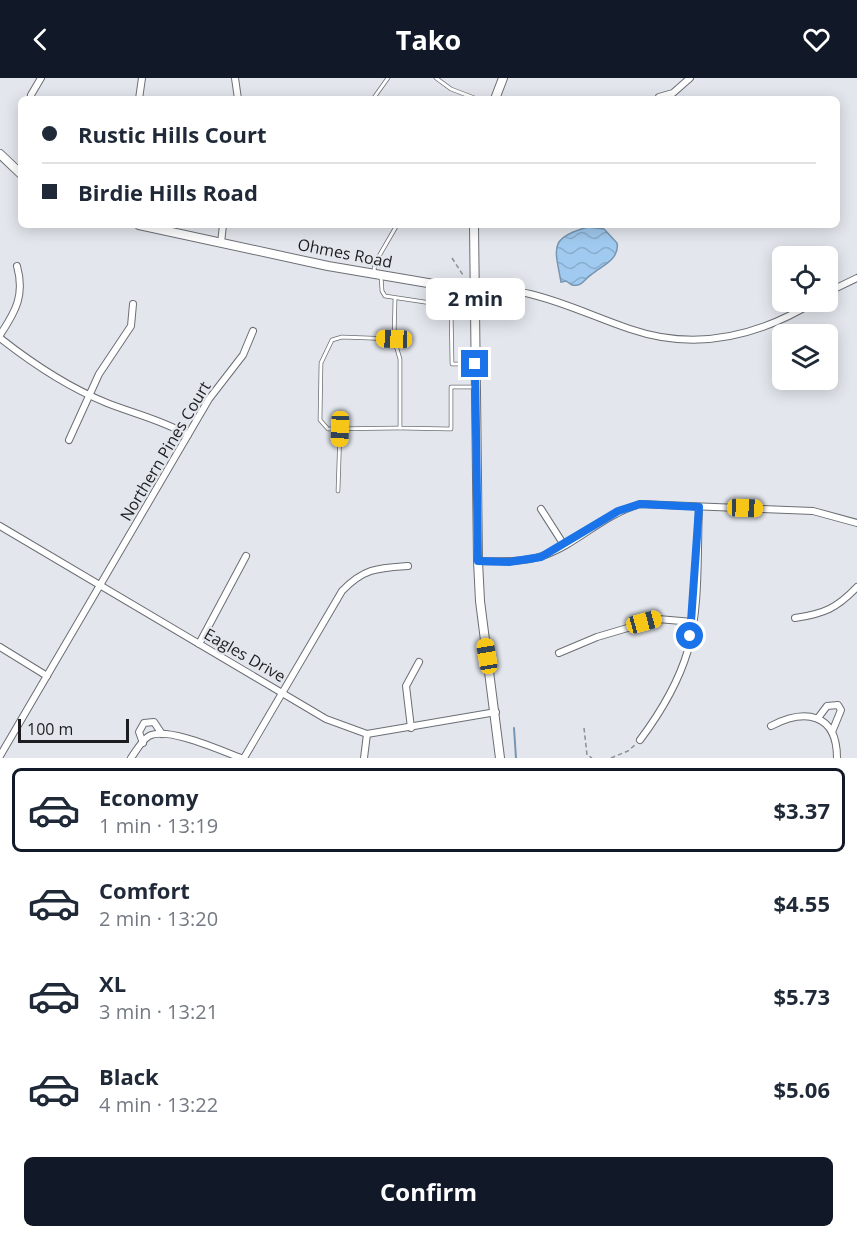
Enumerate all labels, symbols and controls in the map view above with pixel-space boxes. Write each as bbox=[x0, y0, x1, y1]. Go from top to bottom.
text: Tako bbox=[396, 21, 461, 58]
icon: back bbox=[24, 23, 57, 56]
icon: heart bbox=[800, 23, 833, 56]
text: Rustic Hills Court bbox=[78, 119, 266, 149]
text: Birdie Hills Road bbox=[78, 177, 258, 207]
street label: Ohmes Road bbox=[296, 233, 394, 273]
map controls bbox=[772, 246, 838, 390]
button: locate bbox=[772, 246, 838, 312]
callout: 2 min bbox=[426, 277, 524, 319]
text: 2 min bbox=[448, 285, 503, 312]
button: layers bbox=[772, 324, 838, 390]
car bbox=[376, 329, 412, 349]
route end bbox=[461, 350, 488, 377]
street label: Northern Pines Court bbox=[115, 377, 216, 525]
car bbox=[330, 411, 350, 447]
car bbox=[727, 498, 763, 518]
car bbox=[624, 609, 664, 635]
route start bbox=[676, 622, 703, 649]
street label: Eagles Drive bbox=[200, 623, 290, 687]
car bbox=[475, 637, 499, 675]
scale bar bbox=[18, 716, 129, 744]
text: 100 m bbox=[27, 718, 73, 740]
text: Economy bbox=[99, 782, 198, 812]
icon: car bbox=[27, 783, 81, 837]
text: $3.37 bbox=[773, 795, 830, 825]
text: 1 min · 13:19 bbox=[99, 812, 218, 839]
text: Comfort bbox=[99, 875, 190, 905]
icon: car bbox=[27, 876, 81, 930]
text: $4.55 bbox=[773, 888, 830, 918]
text: 2 min · 13:20 bbox=[99, 905, 218, 932]
text: XL bbox=[99, 968, 126, 998]
icon: car bbox=[27, 969, 81, 1023]
text: $5.73 bbox=[773, 981, 830, 1011]
text: 3 min · 13:21 bbox=[99, 998, 218, 1025]
text: Black bbox=[99, 1061, 159, 1091]
icon: car bbox=[27, 1062, 81, 1116]
text: $5.06 bbox=[773, 1074, 830, 1104]
text: 4 min · 13:22 bbox=[99, 1091, 218, 1118]
button: Confirm bbox=[24, 1157, 833, 1226]

